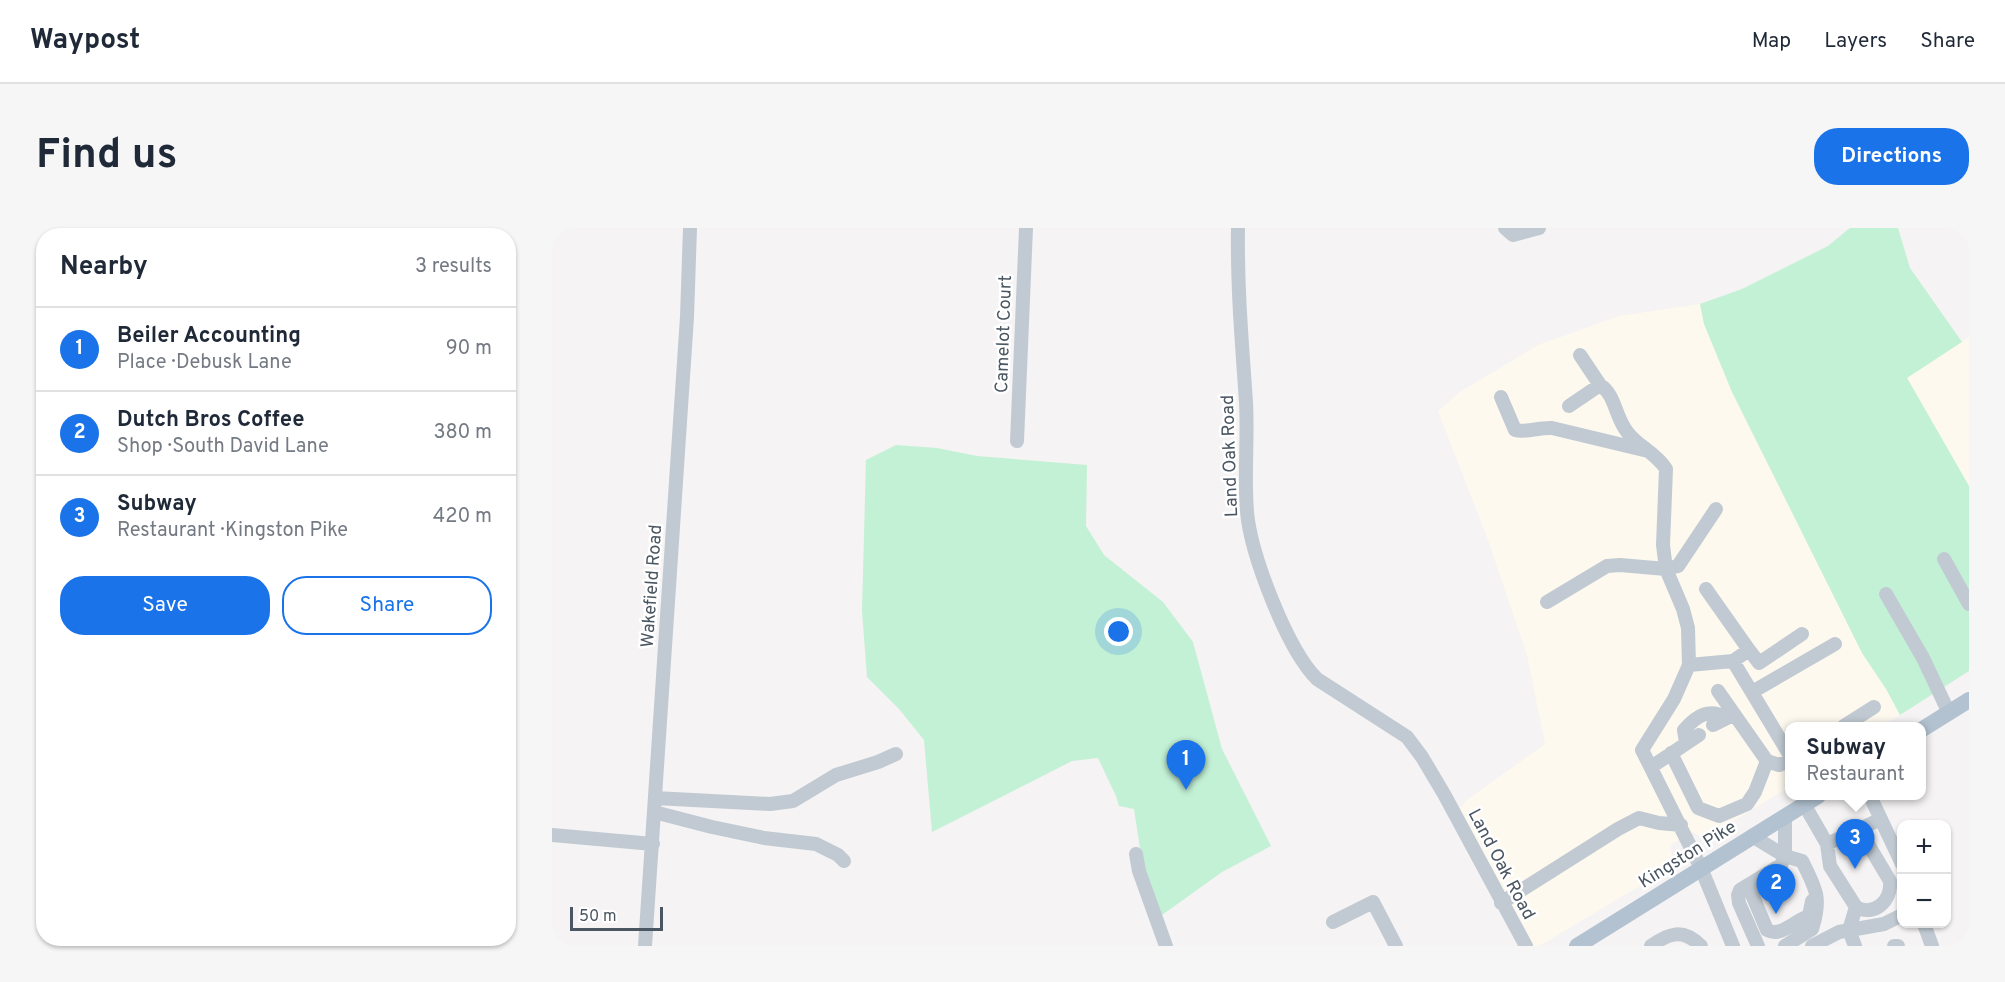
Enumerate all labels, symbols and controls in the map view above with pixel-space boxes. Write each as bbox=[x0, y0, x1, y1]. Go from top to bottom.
text: Waypost bbox=[30, 23, 140, 59]
text: Map bbox=[1752, 28, 1791, 55]
text: Layers bbox=[1824, 28, 1887, 55]
text: Share bbox=[1920, 28, 1975, 55]
button: Directions bbox=[1814, 128, 1969, 185]
text: Find us bbox=[36, 130, 177, 183]
text: Nearby bbox=[60, 251, 148, 284]
text: 3 results bbox=[415, 254, 492, 280]
street label: Camelot Court bbox=[991, 275, 1018, 394]
text: Beiler Accounting bbox=[117, 323, 301, 350]
text: 1 bbox=[76, 336, 84, 362]
text: 90 m bbox=[446, 336, 492, 362]
text: Place · Debusk Lane bbox=[117, 350, 292, 376]
street label: Land Oak Road bbox=[1217, 394, 1244, 517]
text: Dutch Bros Coffee bbox=[117, 407, 305, 434]
text: 2 bbox=[73, 420, 86, 446]
text: 380 m bbox=[433, 420, 492, 446]
text: Shop · South David Lane bbox=[117, 434, 329, 460]
text: Subway bbox=[117, 491, 197, 518]
text: 3 bbox=[74, 504, 86, 530]
text: 420 m bbox=[433, 504, 492, 530]
text: Restaurant · Kingston Pike bbox=[117, 518, 348, 544]
street label: Wakefield Road bbox=[637, 524, 668, 648]
button: Save bbox=[60, 576, 270, 635]
button: Share bbox=[282, 576, 492, 635]
your location bbox=[1104, 617, 1133, 646]
popup bbox=[1785, 722, 1926, 800]
text: Subway bbox=[1806, 735, 1886, 762]
pin: 1 bbox=[1166, 740, 1206, 790]
text: Restaurant bbox=[1806, 762, 1905, 788]
street label: Land Oak Road bbox=[1462, 805, 1540, 924]
street label: Kingston Pike bbox=[1635, 816, 1741, 894]
pin: 3 bbox=[1836, 820, 1874, 869]
map controls bbox=[1897, 820, 1951, 928]
button: + bbox=[1897, 820, 1951, 874]
pin: 2 bbox=[1756, 864, 1796, 914]
button: − bbox=[1897, 874, 1951, 928]
scale bar bbox=[570, 904, 663, 932]
text: 50 m bbox=[579, 907, 617, 927]

